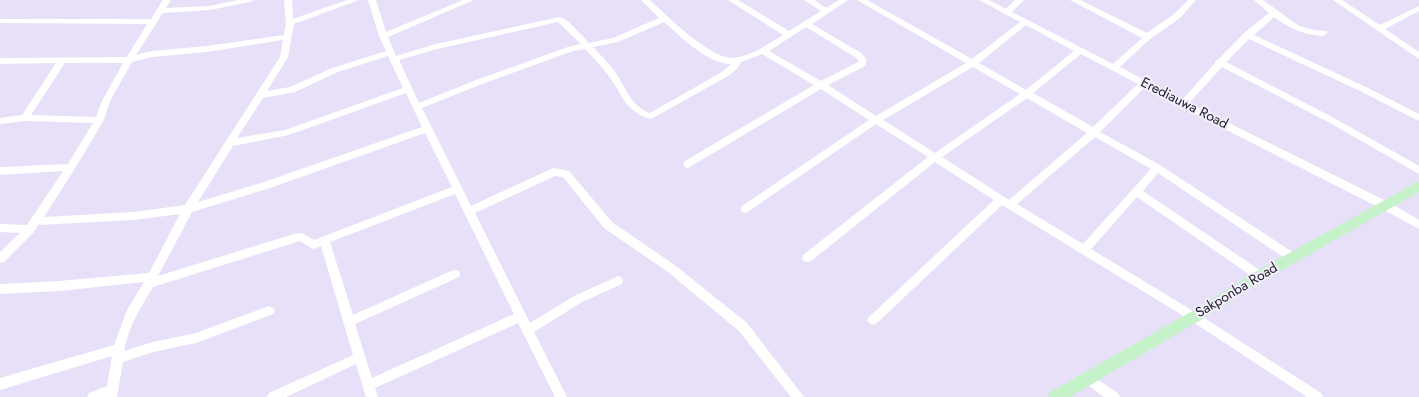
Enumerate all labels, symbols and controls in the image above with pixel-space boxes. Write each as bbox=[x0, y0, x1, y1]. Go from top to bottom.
street label: Erediauwa Road bbox=[1137, 75, 1231, 133]
street label: Sakponba Road bbox=[1193, 260, 1281, 322]

